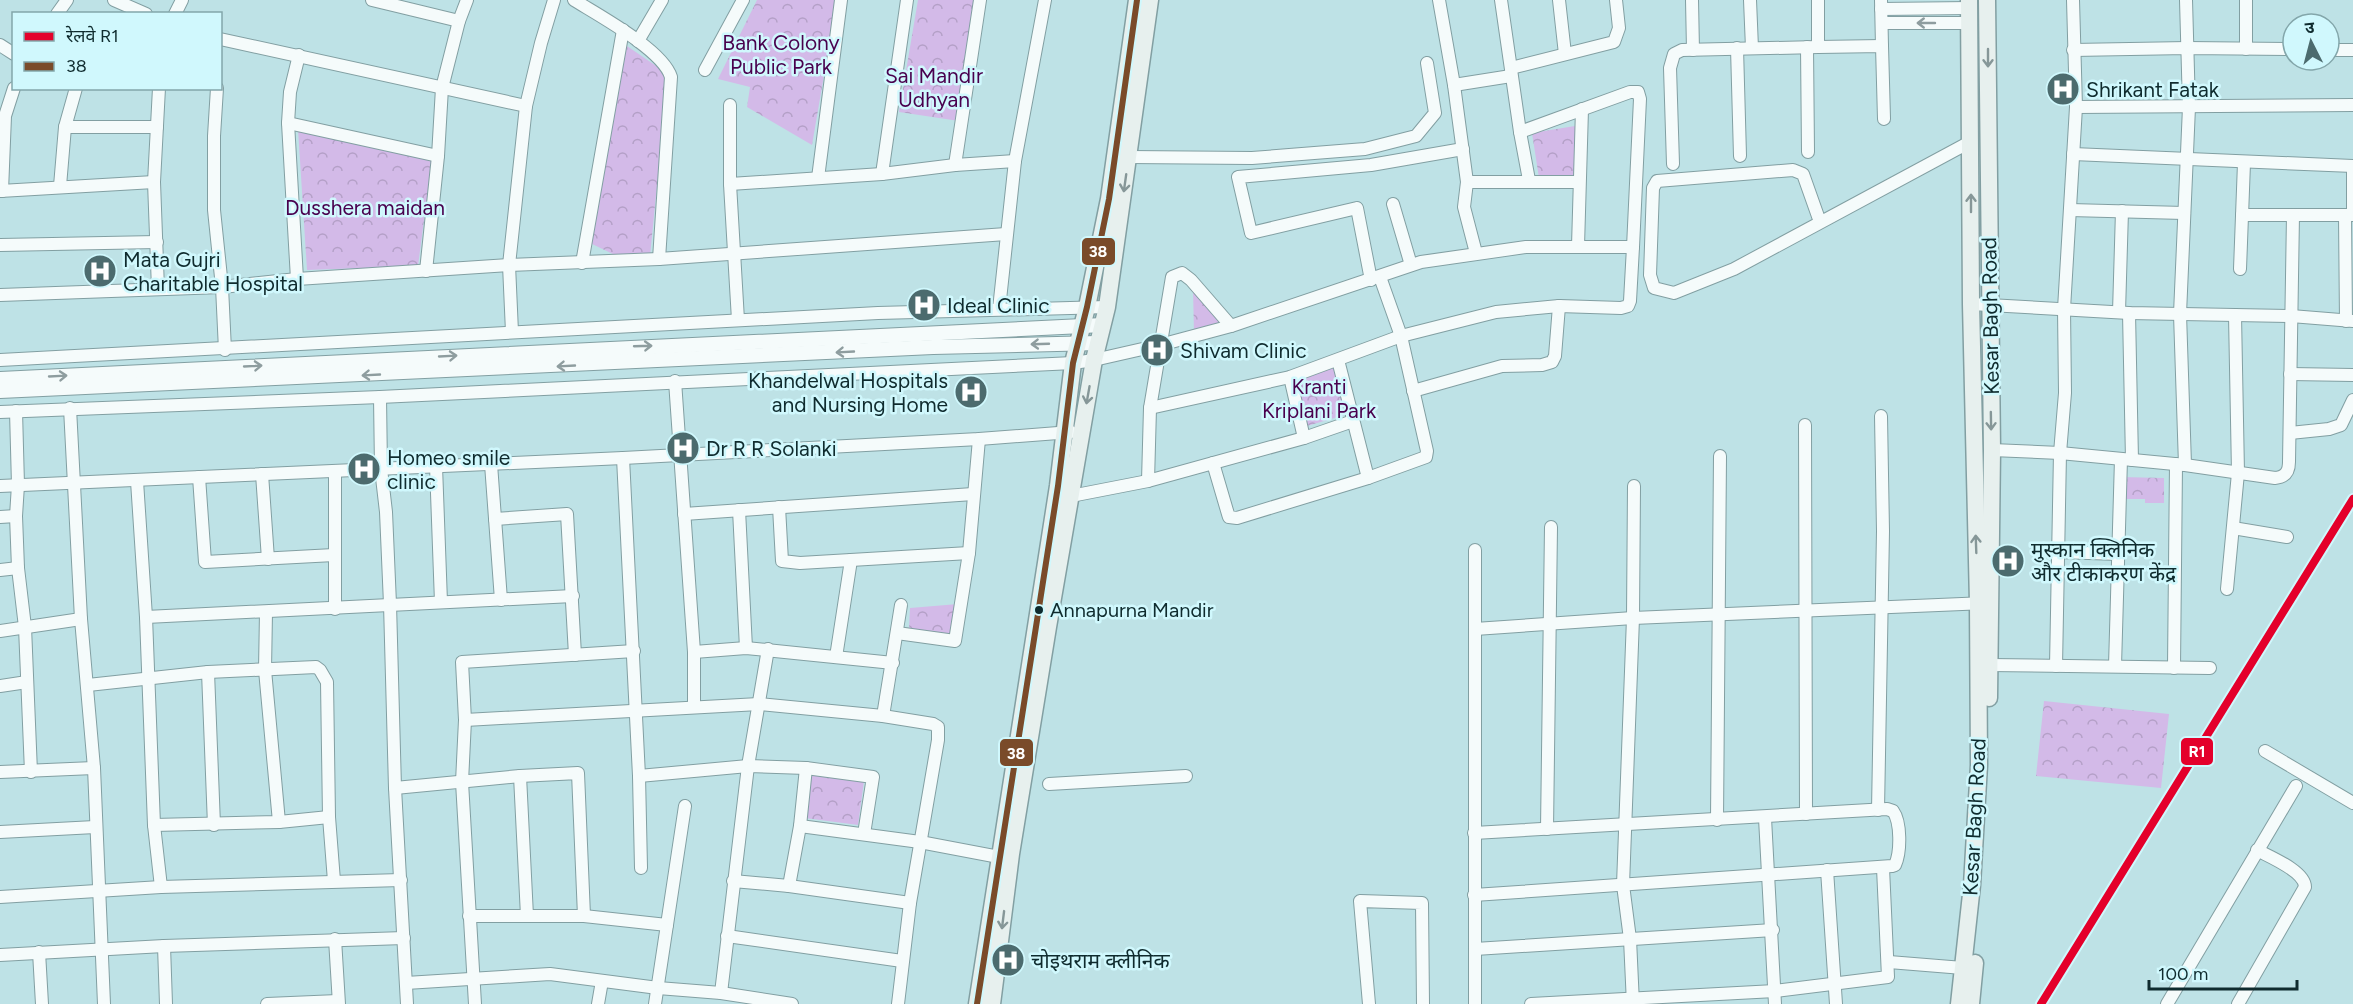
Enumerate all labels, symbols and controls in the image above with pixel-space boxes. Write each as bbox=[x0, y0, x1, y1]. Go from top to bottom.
legend bbox=[12, 12, 222, 90]
north arrow bbox=[2281, 12, 2341, 72]
one-way arrow bbox=[1916, 17, 1936, 29]
text: उ bbox=[2304, 18, 2316, 38]
text: रेलवे R1 bbox=[65, 25, 119, 47]
park label: Bank Colony Public Park bbox=[722, 30, 840, 79]
one-way arrow bbox=[1982, 48, 1994, 68]
text: 38 bbox=[66, 55, 87, 77]
park label: Sai Mandir Udhyan bbox=[885, 63, 983, 112]
hospital icon: Shrikant Fatak bbox=[2045, 71, 2081, 107]
place label: Shrikant Fatak bbox=[2086, 77, 2220, 102]
one-way arrow bbox=[1119, 172, 1130, 192]
one-way arrow bbox=[1965, 193, 1977, 213]
park label: Dusshera maidan bbox=[285, 195, 445, 220]
line badge: 38 bbox=[1081, 237, 1116, 266]
street label: Kesar Bagh Road bbox=[1976, 237, 2004, 395]
text: 38 bbox=[1089, 242, 1108, 261]
place label: Mata Gujri Charitable Hospital bbox=[123, 247, 303, 296]
hospital icon: Mata Gujri Charitable Hospital bbox=[82, 253, 118, 289]
hospital icon: Ideal Clinic bbox=[906, 287, 942, 323]
place label: Ideal Clinic bbox=[947, 293, 1050, 318]
hospital icon: Shivam Clinic bbox=[1139, 332, 1175, 368]
one-way arrow bbox=[1030, 338, 1050, 350]
place label: Shivam Clinic bbox=[1180, 338, 1307, 363]
one-way arrow bbox=[632, 341, 652, 352]
one-way arrow bbox=[835, 346, 855, 357]
one-way arrow bbox=[437, 351, 457, 362]
one-way arrow bbox=[557, 360, 577, 371]
one-way arrow bbox=[243, 361, 263, 372]
place label: Khandelwal Hospitals and Nursing Home bbox=[748, 368, 948, 417]
one-way arrow bbox=[362, 369, 382, 380]
one-way arrow bbox=[48, 371, 68, 382]
hospital icon: Khandelwal Hospitals and Nursing Home bbox=[953, 374, 989, 410]
park label: Kranti Kriplani Park bbox=[1262, 374, 1377, 423]
one-way arrow bbox=[1083, 385, 1094, 405]
one-way arrow bbox=[1986, 411, 1997, 431]
hospital icon: Dr R R Solanki bbox=[665, 430, 701, 466]
place label: Dr R R Solanki bbox=[706, 436, 837, 461]
place label: Homeo smile clinic bbox=[387, 445, 510, 494]
hospital icon: Homeo smile clinic bbox=[346, 451, 382, 487]
one-way arrow bbox=[1970, 535, 1982, 555]
place label: मुस्कान क्लिनिक और टीकाकरण केंद्र bbox=[2031, 537, 2177, 586]
hospital icon: मुस्कान क्लिनिक और टीकाकरण केंद्र bbox=[1990, 543, 2026, 579]
place label: Annapurna Mandir bbox=[1050, 598, 1214, 622]
marker: Annapurna Mandir bbox=[1033, 604, 1045, 616]
street label: Kesar Bagh Road bbox=[1957, 737, 1991, 897]
line badge: R1 bbox=[2180, 737, 2214, 766]
line badge: 38 bbox=[999, 738, 1034, 767]
text: R1 bbox=[2188, 742, 2206, 761]
text: 38 bbox=[1007, 744, 1026, 763]
one-way arrow bbox=[997, 909, 1008, 929]
hospital icon: चोइथराम क्लीनिक bbox=[990, 942, 1026, 978]
place label: चोइथराम क्लीनिक bbox=[1031, 948, 1170, 973]
scale bar bbox=[2149, 953, 2298, 991]
text: 100 m bbox=[2158, 963, 2208, 985]

